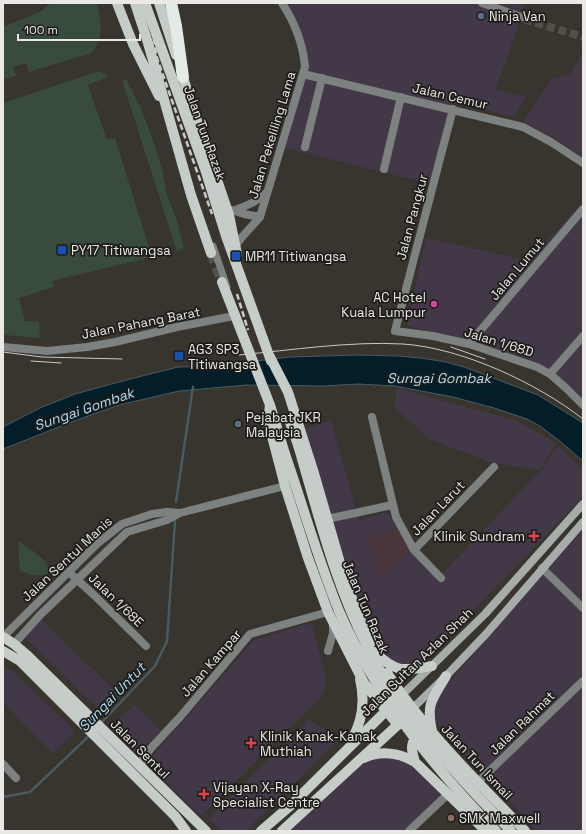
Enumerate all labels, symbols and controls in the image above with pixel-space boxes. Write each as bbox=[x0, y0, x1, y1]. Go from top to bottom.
place label: Ninja Van bbox=[489, 8, 546, 25]
marker: Ninja Van bbox=[476, 11, 486, 21]
scale bar bbox=[18, 16, 140, 42]
text: 100 m bbox=[24, 22, 58, 38]
street label: Jalan Pekeliling Lama bbox=[245, 69, 300, 201]
street label: Jalan Cemur bbox=[411, 79, 489, 113]
street label: Jalan Tun Razak bbox=[180, 83, 230, 183]
street label: Jalan Pangkur bbox=[392, 172, 432, 262]
street label: Jalan Lumut bbox=[486, 234, 548, 304]
place label: PY17 Titiwangsa bbox=[71, 242, 171, 259]
marker: PY17 Titiwangsa bbox=[56, 244, 68, 256]
place label: MR11 Titiwangsa bbox=[245, 248, 347, 265]
marker: MR11 Titiwangsa bbox=[230, 250, 242, 262]
place label: AC Hotel Kuala Lumpur bbox=[341, 289, 426, 321]
marker: AC Hotel Kuala Lumpur bbox=[429, 299, 439, 309]
street label: Jalan Pahang Barat bbox=[80, 303, 202, 343]
street label: Jalan 1/68D bbox=[462, 323, 536, 361]
place label: AG3 SP3 Titiwangsa bbox=[188, 341, 257, 373]
marker: AG3 SP3 Titiwangsa bbox=[173, 350, 185, 362]
water label: Sungai Gombak bbox=[387, 369, 493, 387]
water label: Sungai Gombak bbox=[32, 383, 138, 434]
place label: Pejabat JKR Malaysia bbox=[246, 409, 321, 441]
marker: Pejabat JKR Malaysia bbox=[233, 419, 243, 429]
street label: Jalan Larut bbox=[407, 477, 469, 539]
street label: Jalan Sentul Manis bbox=[18, 513, 116, 605]
place label: Klinik Sundram bbox=[434, 528, 525, 545]
marker: Klinik Sundram bbox=[528, 530, 540, 542]
street label: Jalan Tun Razak bbox=[339, 558, 393, 656]
street label: Jalan 1/68E bbox=[85, 569, 147, 631]
street label: Jalan Sultan Azlan Shah bbox=[358, 604, 476, 720]
street label: Jalan Kampar bbox=[177, 626, 245, 700]
water label: Sungai Untut bbox=[75, 658, 150, 735]
street label: Jalan Rahmat bbox=[486, 687, 558, 759]
street label: Jalan Sentul bbox=[107, 716, 173, 782]
street label: Jalan Tun Ismail bbox=[438, 721, 516, 803]
place label: Klinik Kanak-Kanak Muthiah bbox=[260, 728, 377, 760]
marker: Klinik Kanak-Kanak Muthiah bbox=[245, 737, 257, 749]
place label: Vijayan X-Ray Specialist Centre bbox=[213, 779, 320, 811]
marker: Vijayan X-Ray Specialist Centre bbox=[198, 788, 210, 800]
place label: SMK Maxwell bbox=[459, 810, 540, 827]
marker: SMK Maxwell bbox=[446, 813, 456, 823]

